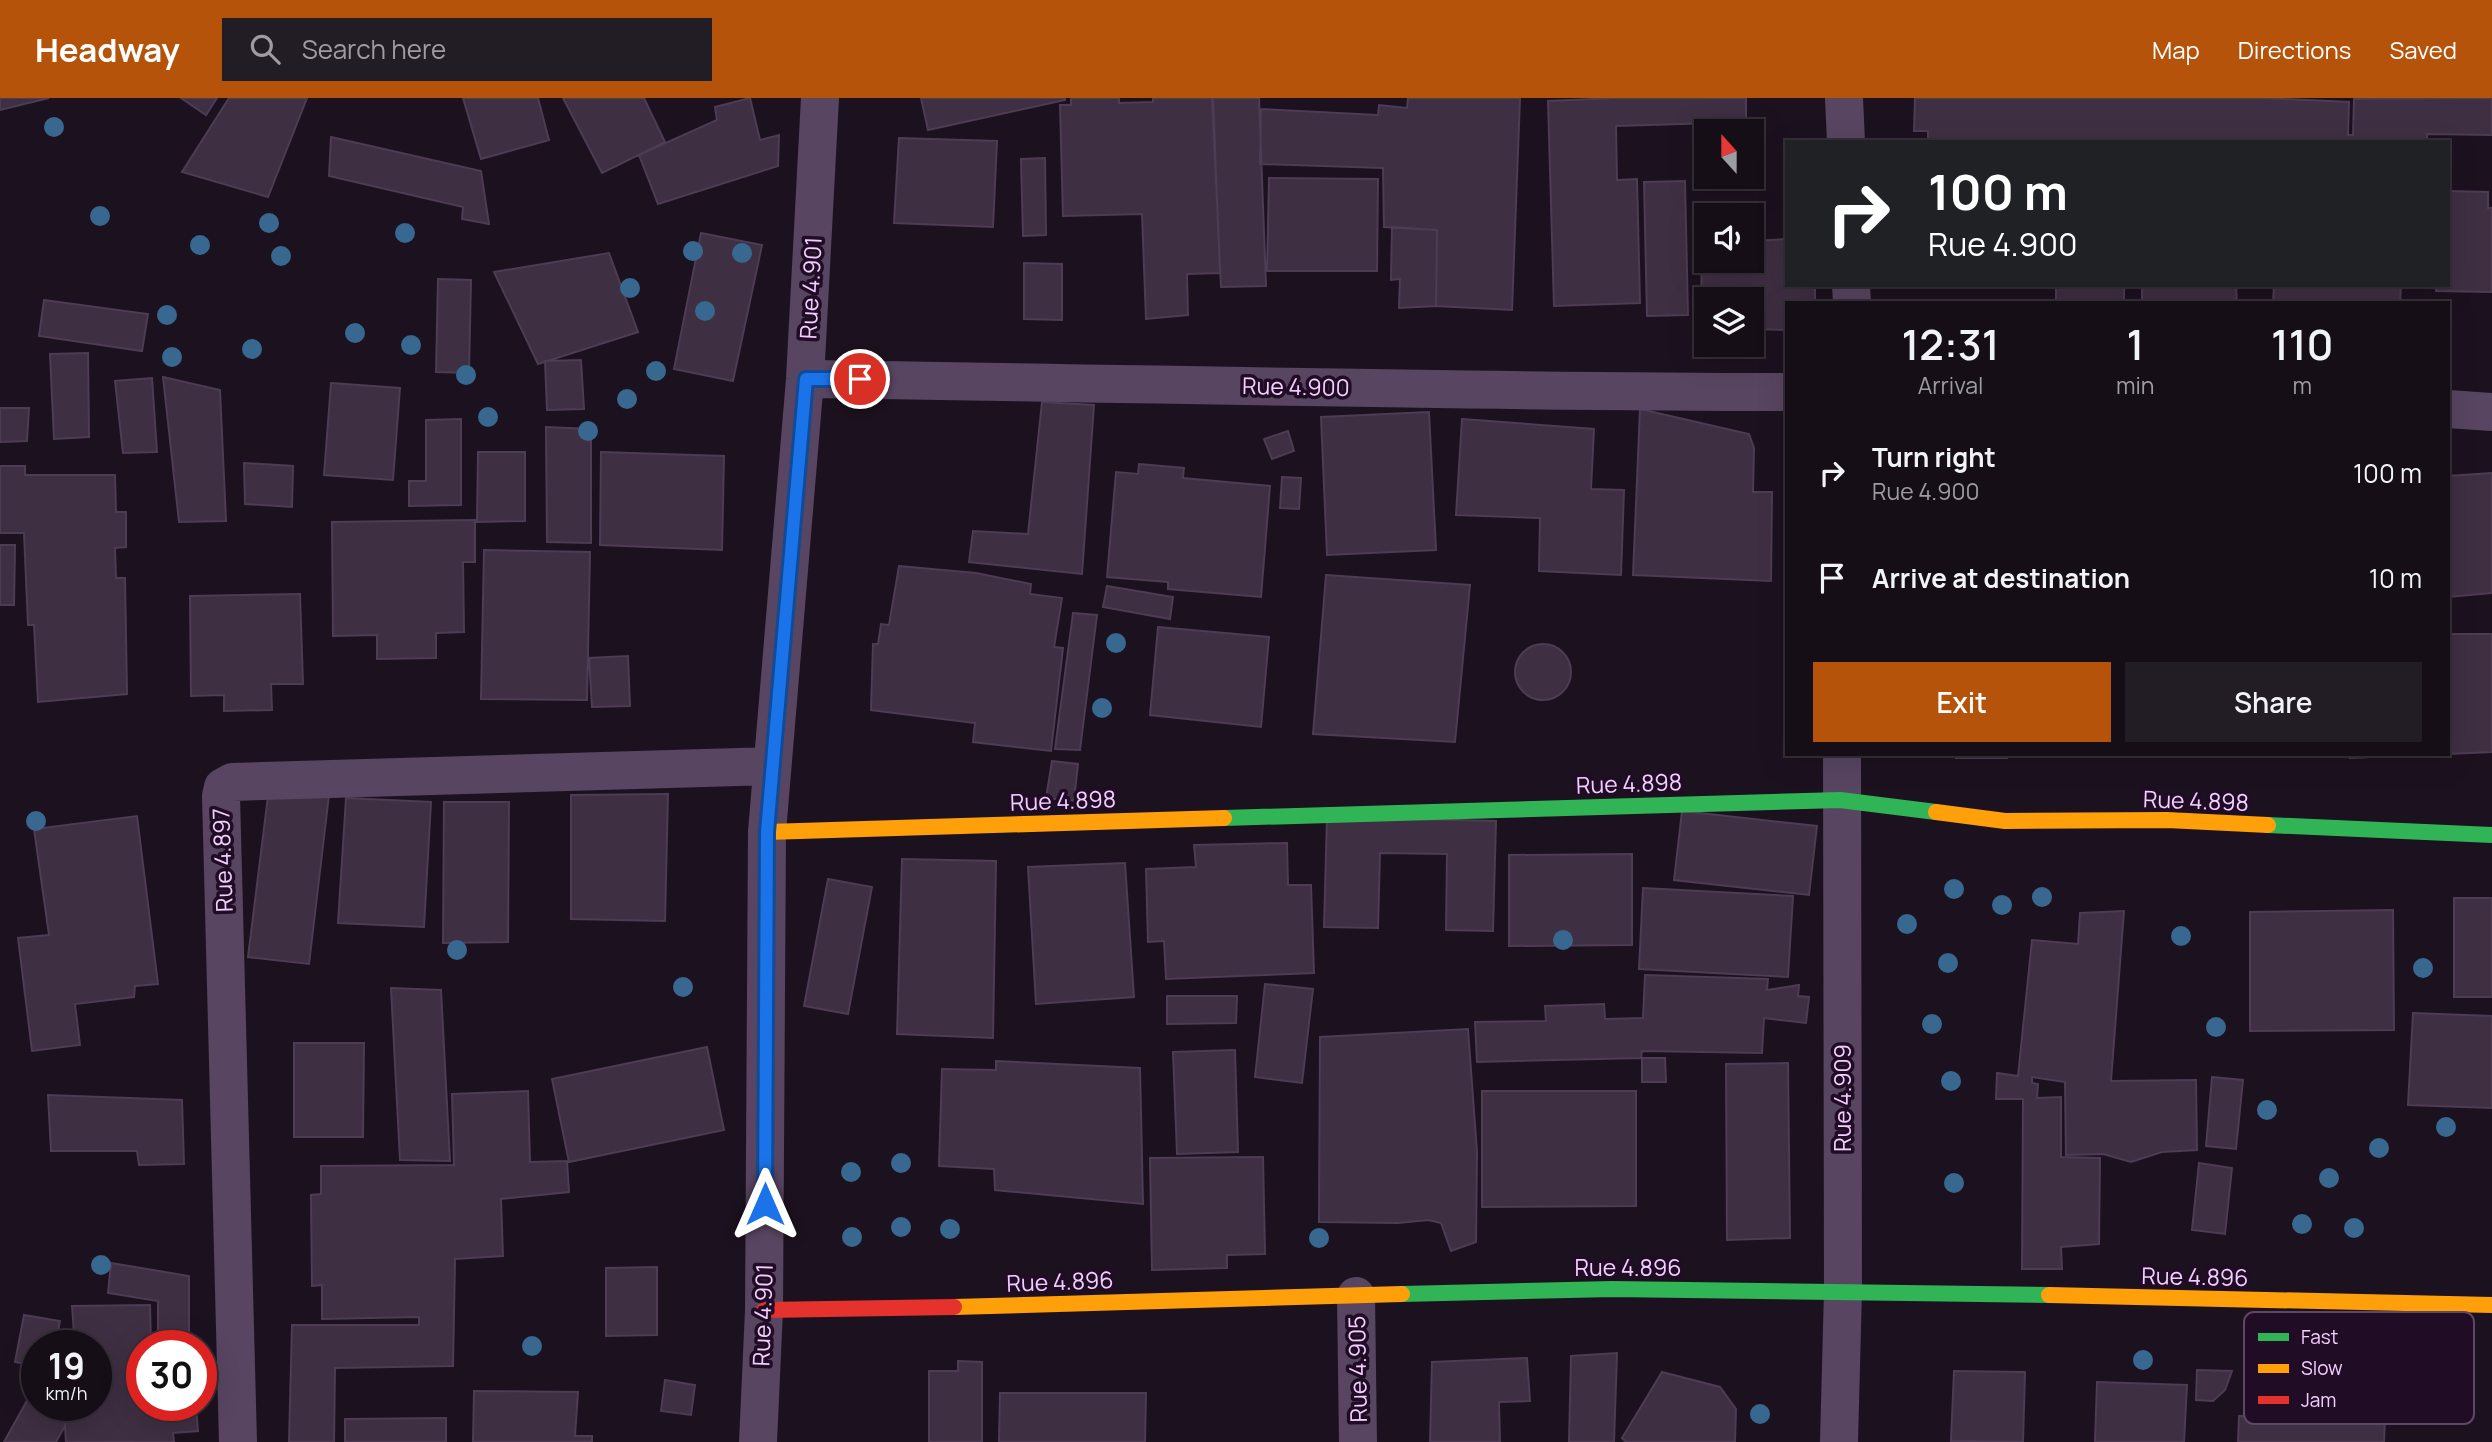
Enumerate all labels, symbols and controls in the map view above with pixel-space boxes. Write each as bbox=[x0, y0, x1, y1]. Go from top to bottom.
search box bbox=[222, 18, 712, 81]
text: Headway bbox=[35, 27, 180, 72]
icon: search bbox=[246, 30, 284, 68]
text: Search here bbox=[302, 31, 446, 67]
text: Map bbox=[2152, 33, 2200, 66]
text: Directions bbox=[2238, 33, 2351, 66]
text: Saved bbox=[2389, 33, 2457, 66]
north arrow bbox=[1694, 119, 1764, 189]
map controls bbox=[1694, 119, 1764, 357]
text: 100 m bbox=[1928, 158, 2068, 225]
icon: right bbox=[1813, 168, 1904, 259]
button: sound bbox=[1694, 203, 1764, 273]
text: Rue 4.900 bbox=[1928, 222, 2078, 266]
street label: Rue 4.901 bbox=[791, 236, 829, 340]
button: layers bbox=[1694, 287, 1764, 357]
text: 12:31 bbox=[1902, 315, 1999, 373]
text: 1 bbox=[2126, 315, 2144, 373]
text: 110 bbox=[2271, 315, 2333, 373]
pin bbox=[830, 349, 890, 409]
icon: arrive bbox=[841, 360, 879, 398]
street label: Rue 4.900 bbox=[1242, 369, 1350, 403]
text: Arrival bbox=[1918, 369, 1983, 401]
text: min bbox=[2116, 369, 2155, 401]
text: m bbox=[2293, 369, 2312, 401]
text: Turn right bbox=[1872, 439, 1996, 475]
icon: right bbox=[1813, 454, 1851, 492]
text: 100 m bbox=[2353, 455, 2422, 491]
text: Rue 4.900 bbox=[1872, 475, 1979, 507]
icon: arrive bbox=[1813, 559, 1851, 597]
text: Arrive at destination bbox=[1872, 560, 2130, 596]
text: 10 m bbox=[2369, 560, 2422, 596]
button: Exit bbox=[1813, 662, 2111, 742]
button: Share bbox=[2125, 662, 2422, 742]
street label: Rue 4.898 bbox=[1575, 765, 1683, 801]
street label: Rue 4.898 bbox=[1009, 782, 1117, 818]
street label: Rue 4.898 bbox=[2142, 782, 2250, 818]
street label: Rue 4.897 bbox=[204, 807, 240, 913]
street label: Rue 4.909 bbox=[1826, 1044, 1858, 1152]
position arrow bbox=[728, 1167, 802, 1241]
street label: Rue 4.896 bbox=[1574, 1251, 1682, 1283]
street label: Rue 4.896 bbox=[2141, 1259, 2249, 1293]
street label: Rue 4.901 bbox=[744, 1263, 780, 1367]
street label: Rue 4.896 bbox=[1006, 1263, 1114, 1299]
legend bbox=[2244, 1312, 2474, 1424]
street label: Rue 4.905 bbox=[1340, 1315, 1374, 1423]
text: Fast bbox=[2301, 1324, 2338, 1350]
speed limit sign: 30 bbox=[126, 1330, 217, 1421]
text: 19 bbox=[48, 1342, 85, 1390]
text: Slow bbox=[2301, 1355, 2343, 1381]
text: km/h bbox=[46, 1381, 87, 1405]
text: Jam bbox=[2301, 1387, 2336, 1413]

